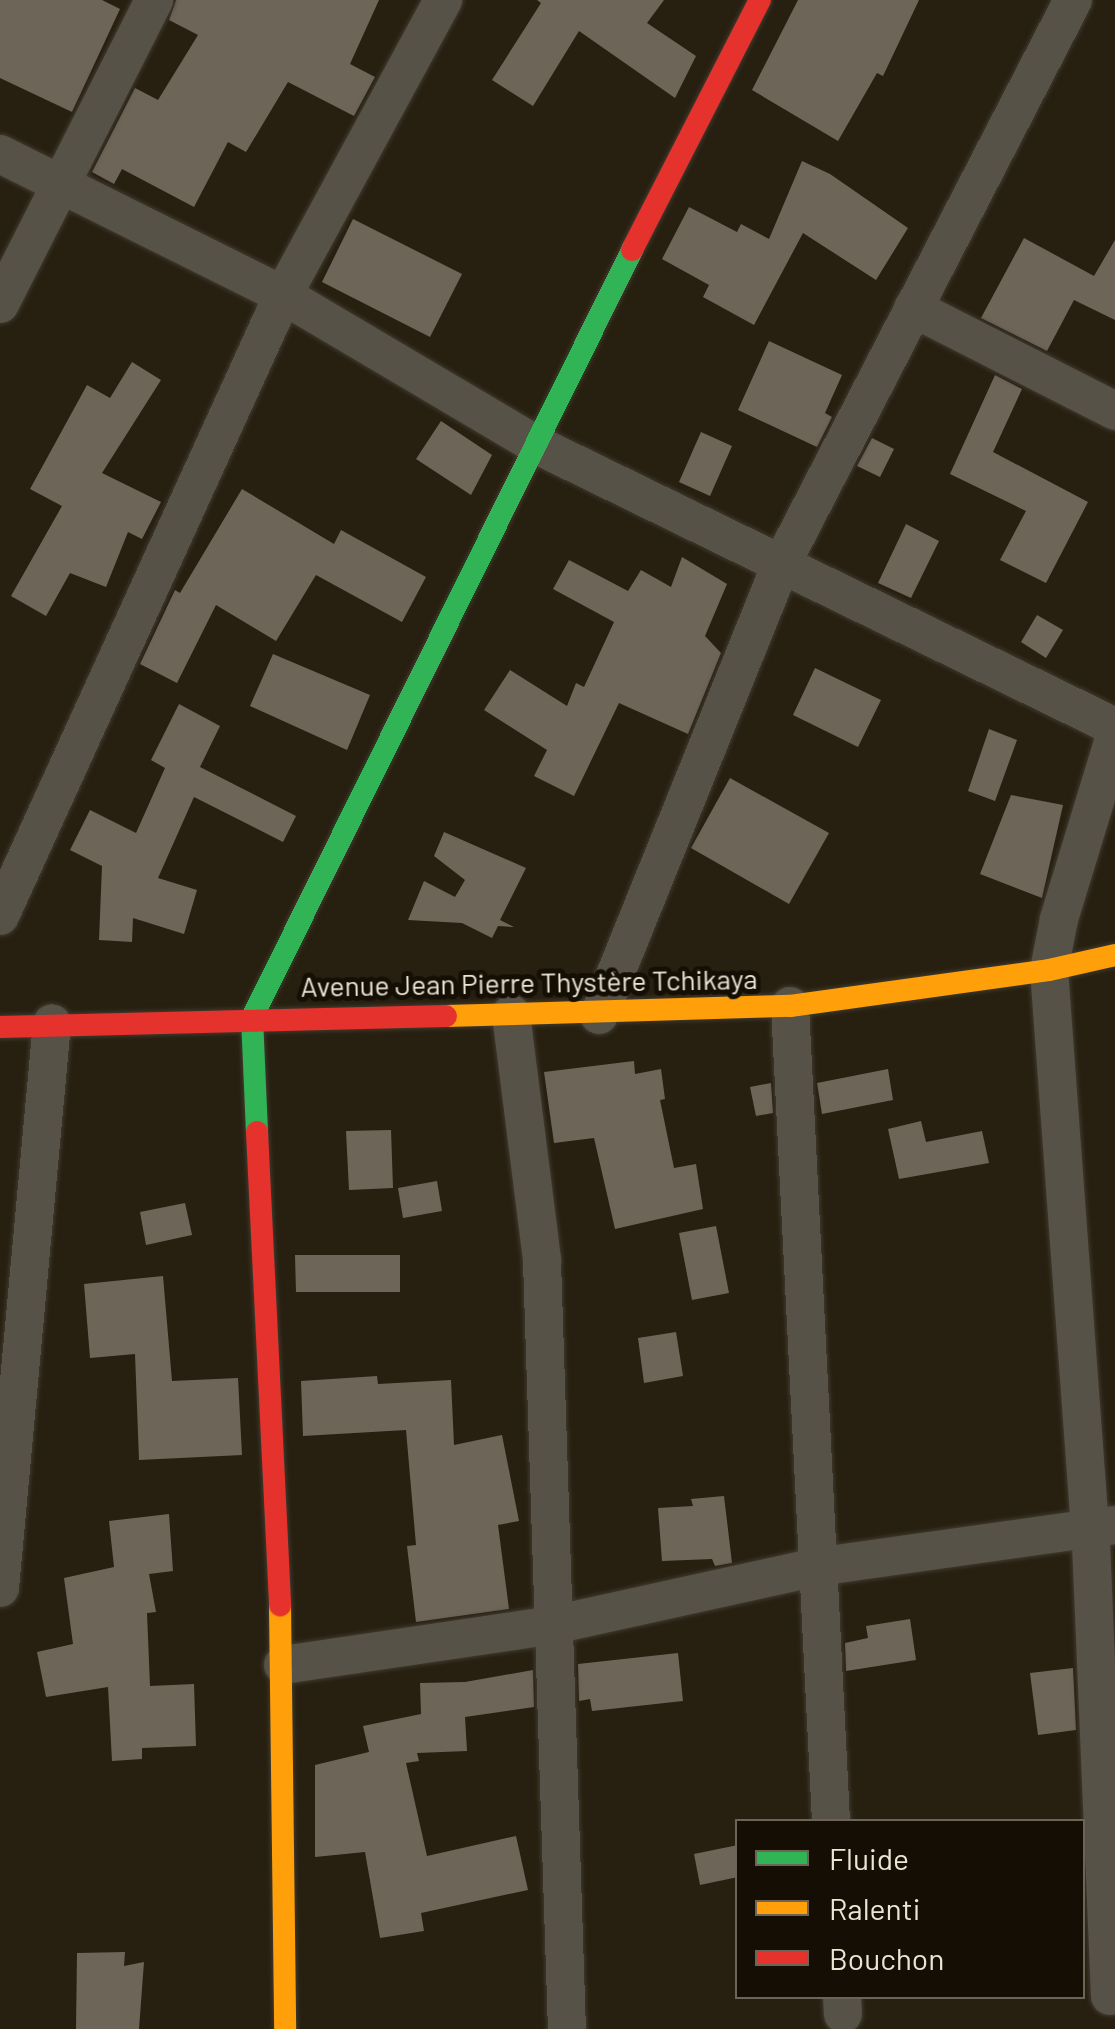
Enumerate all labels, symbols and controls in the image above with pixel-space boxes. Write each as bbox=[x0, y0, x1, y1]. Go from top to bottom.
street label: Avenue Jean Pierre Thystère Tchikaya bbox=[300, 961, 758, 1003]
legend bbox=[735, 1819, 1085, 1999]
text: Fluide bbox=[829, 1840, 909, 1876]
text: Ralenti bbox=[829, 1890, 920, 1926]
text: Bouchon bbox=[829, 1940, 944, 1976]

